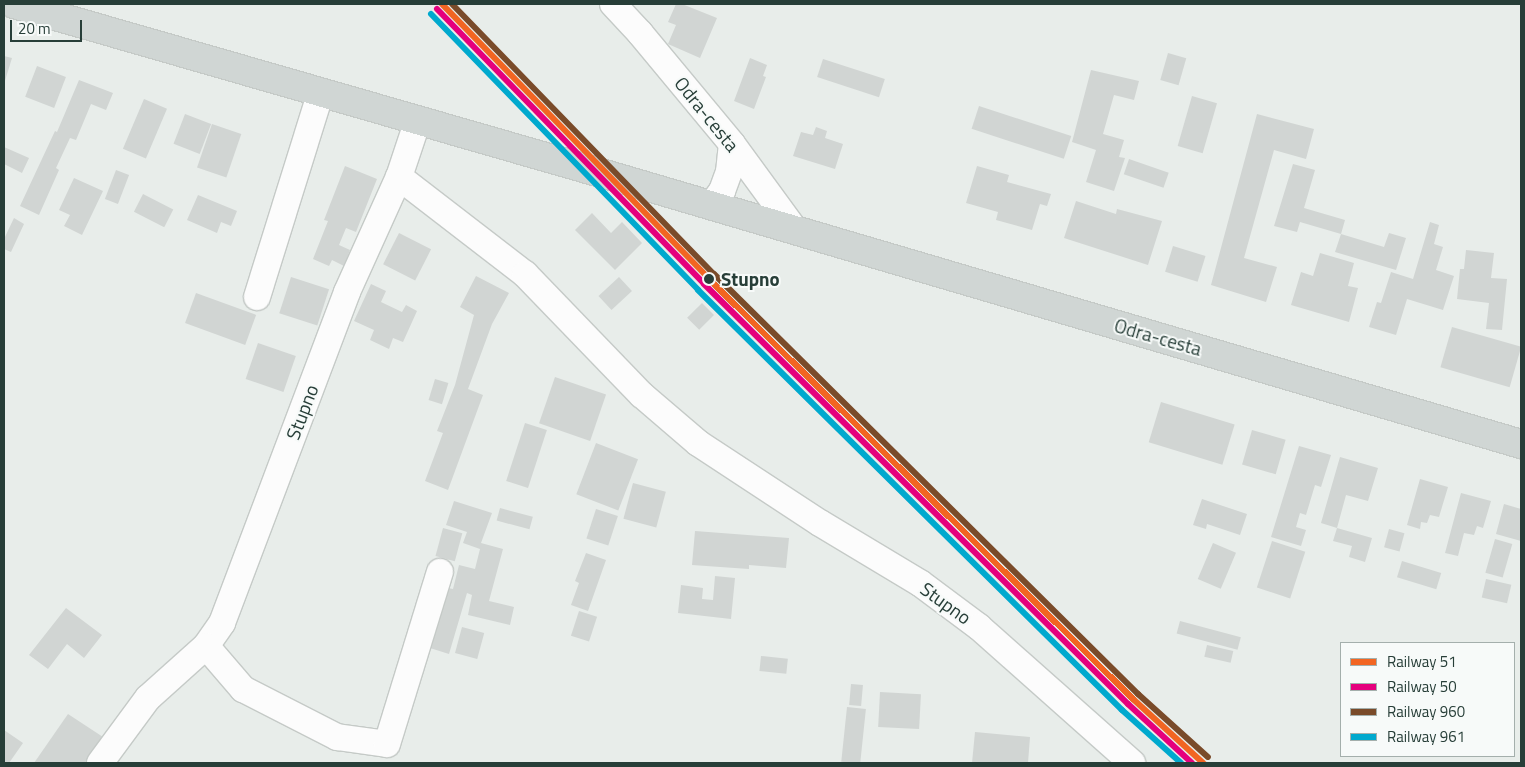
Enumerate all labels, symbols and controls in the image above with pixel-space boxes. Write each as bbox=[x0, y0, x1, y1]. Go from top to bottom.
scale bar bbox=[12, 10, 85, 42]
text: 20 m bbox=[18, 17, 51, 40]
street label: Odra-cesta bbox=[670, 72, 744, 156]
place label: Stupno bbox=[721, 268, 780, 290]
marker: Stupno bbox=[701, 271, 717, 287]
street label: Odra-cesta bbox=[1112, 314, 1204, 360]
street label: Stupno bbox=[281, 381, 323, 443]
street label: Stupno bbox=[916, 577, 976, 629]
legend bbox=[1340, 642, 1515, 757]
text: Railway 51 bbox=[1387, 650, 1457, 673]
text: Railway 50 bbox=[1387, 675, 1457, 698]
text: Railway 960 bbox=[1387, 700, 1465, 723]
text: Railway 961 bbox=[1387, 725, 1465, 748]

